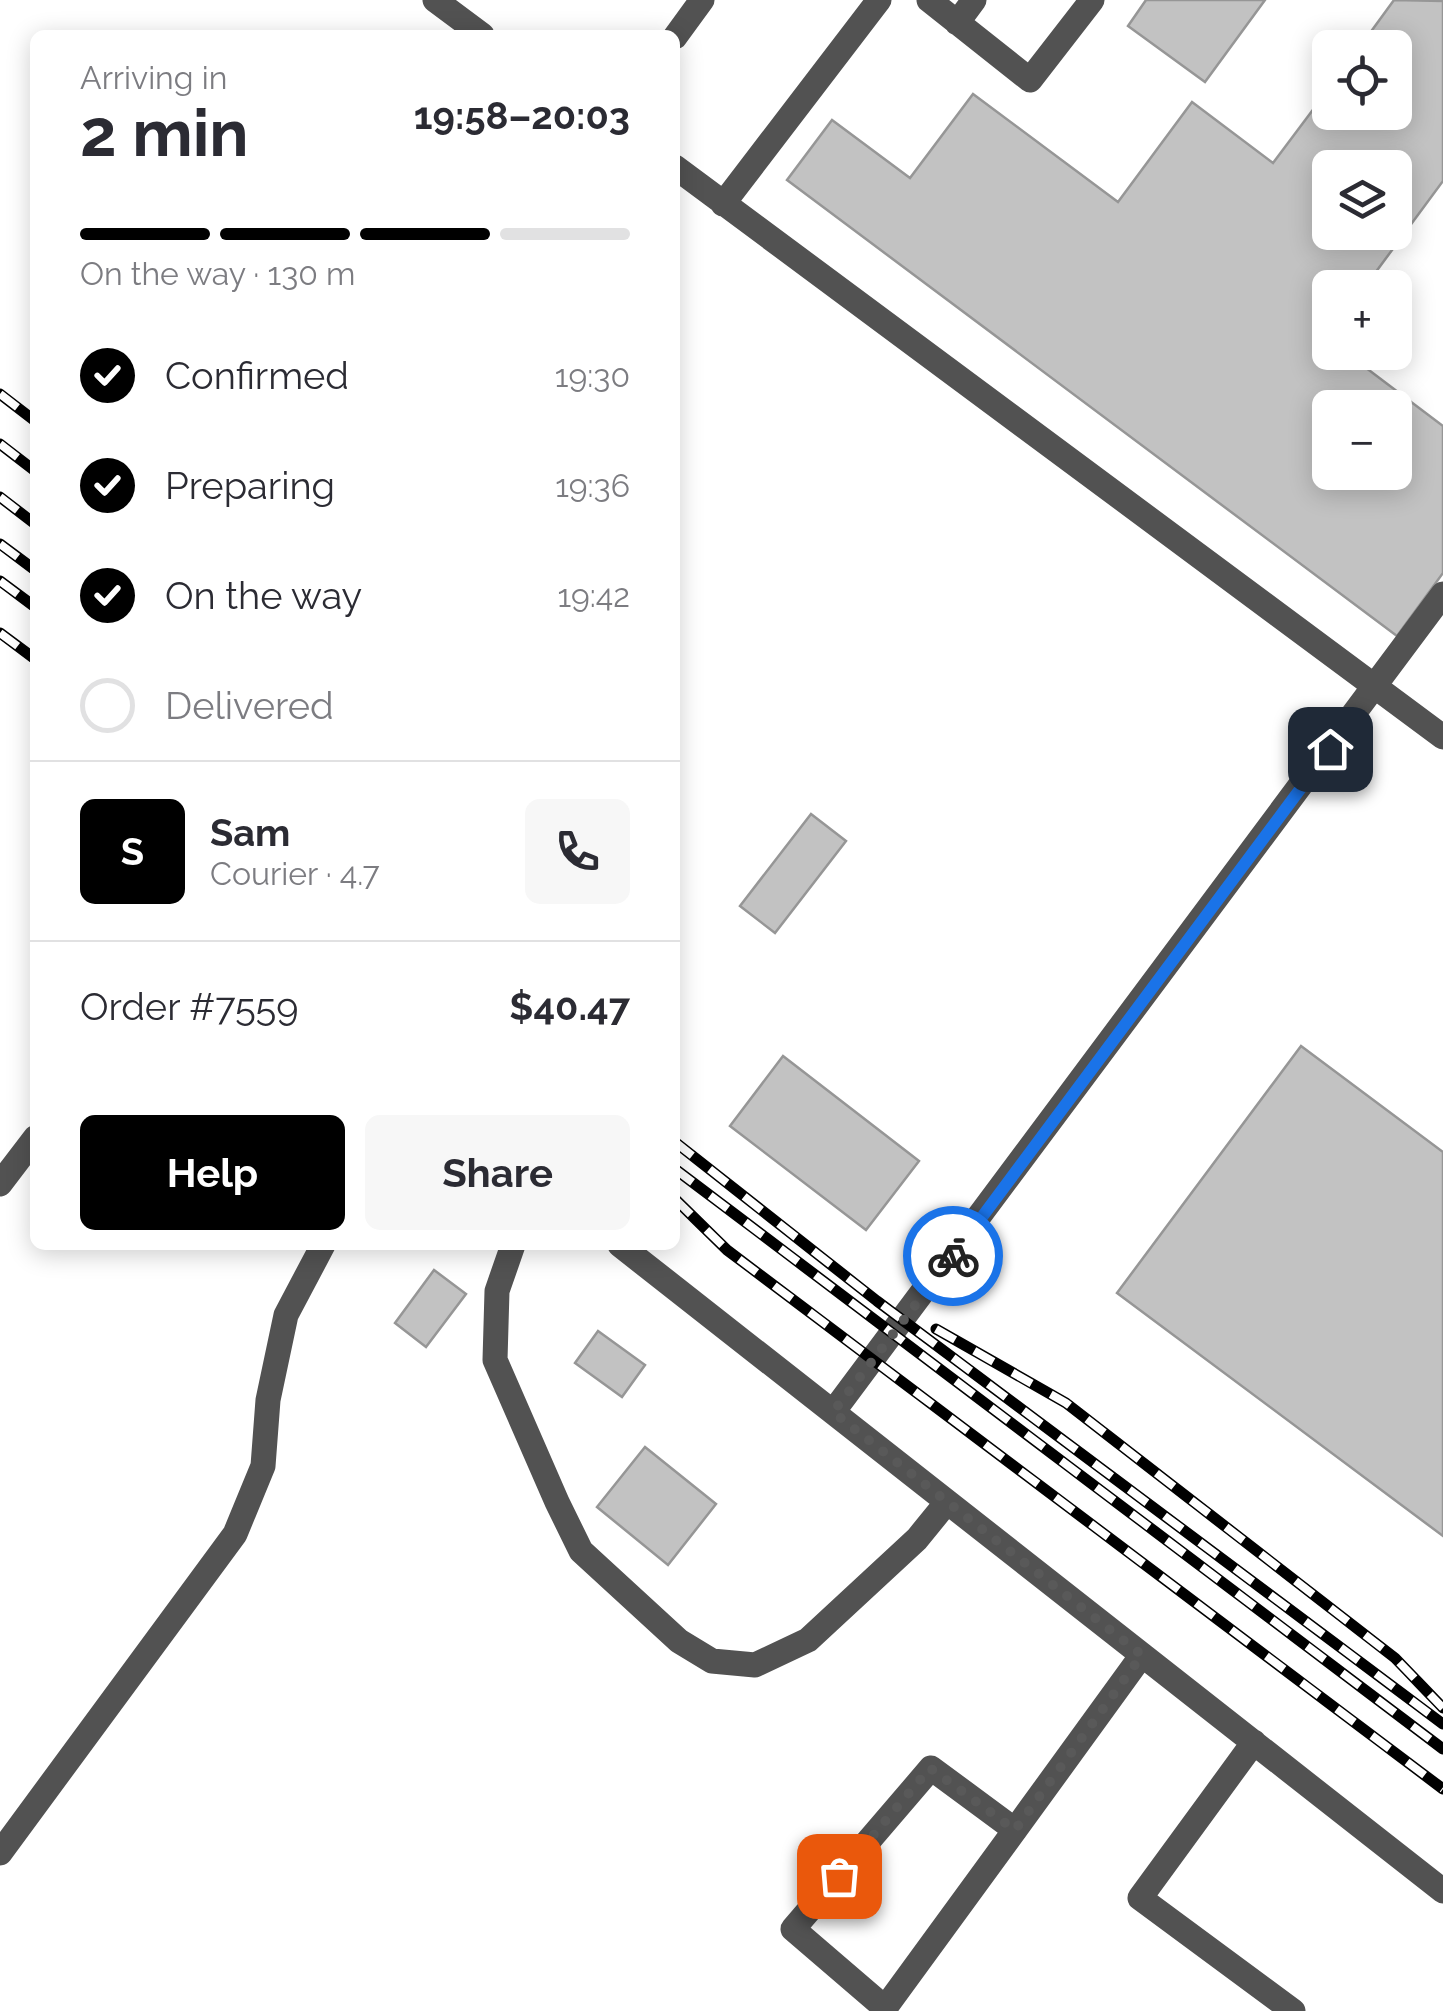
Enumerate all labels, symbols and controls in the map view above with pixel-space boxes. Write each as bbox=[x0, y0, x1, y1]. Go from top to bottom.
map controls bbox=[1312, 30, 1412, 490]
button: locate bbox=[1312, 30, 1412, 130]
text: Arriving in bbox=[80, 59, 227, 96]
text: 19:58–20:03 bbox=[414, 93, 630, 138]
text: 2 min bbox=[80, 95, 249, 171]
button: layers bbox=[1312, 150, 1412, 250]
text: On the way · 130 m bbox=[80, 255, 356, 292]
button: + bbox=[1312, 270, 1412, 370]
icon: check bbox=[80, 348, 135, 403]
text: Confirmed bbox=[165, 353, 349, 398]
text: 19:30 bbox=[555, 357, 630, 394]
button: − bbox=[1312, 390, 1412, 490]
icon: check bbox=[80, 458, 135, 513]
text: Preparing bbox=[165, 463, 335, 508]
text: 19:36 bbox=[555, 467, 630, 504]
icon: check bbox=[80, 568, 135, 623]
text: On the way bbox=[165, 573, 362, 618]
text: 19:42 bbox=[557, 577, 630, 614]
text: Delivered bbox=[165, 683, 334, 728]
pin bbox=[1288, 707, 1373, 792]
icon: home bbox=[1303, 722, 1358, 777]
button: phone bbox=[525, 799, 630, 904]
text: Sam bbox=[210, 810, 290, 855]
text: S bbox=[121, 829, 144, 874]
text: Courier · 4.7 bbox=[210, 855, 380, 892]
text: Order #7559 bbox=[80, 984, 299, 1029]
text: $40.47 bbox=[509, 984, 630, 1029]
button: Help bbox=[80, 1115, 345, 1230]
button: Share bbox=[365, 1115, 630, 1230]
courier bbox=[903, 1206, 1003, 1306]
icon: bike bbox=[926, 1229, 981, 1284]
pin bbox=[797, 1834, 882, 1919]
icon: bag bbox=[812, 1849, 867, 1904]

